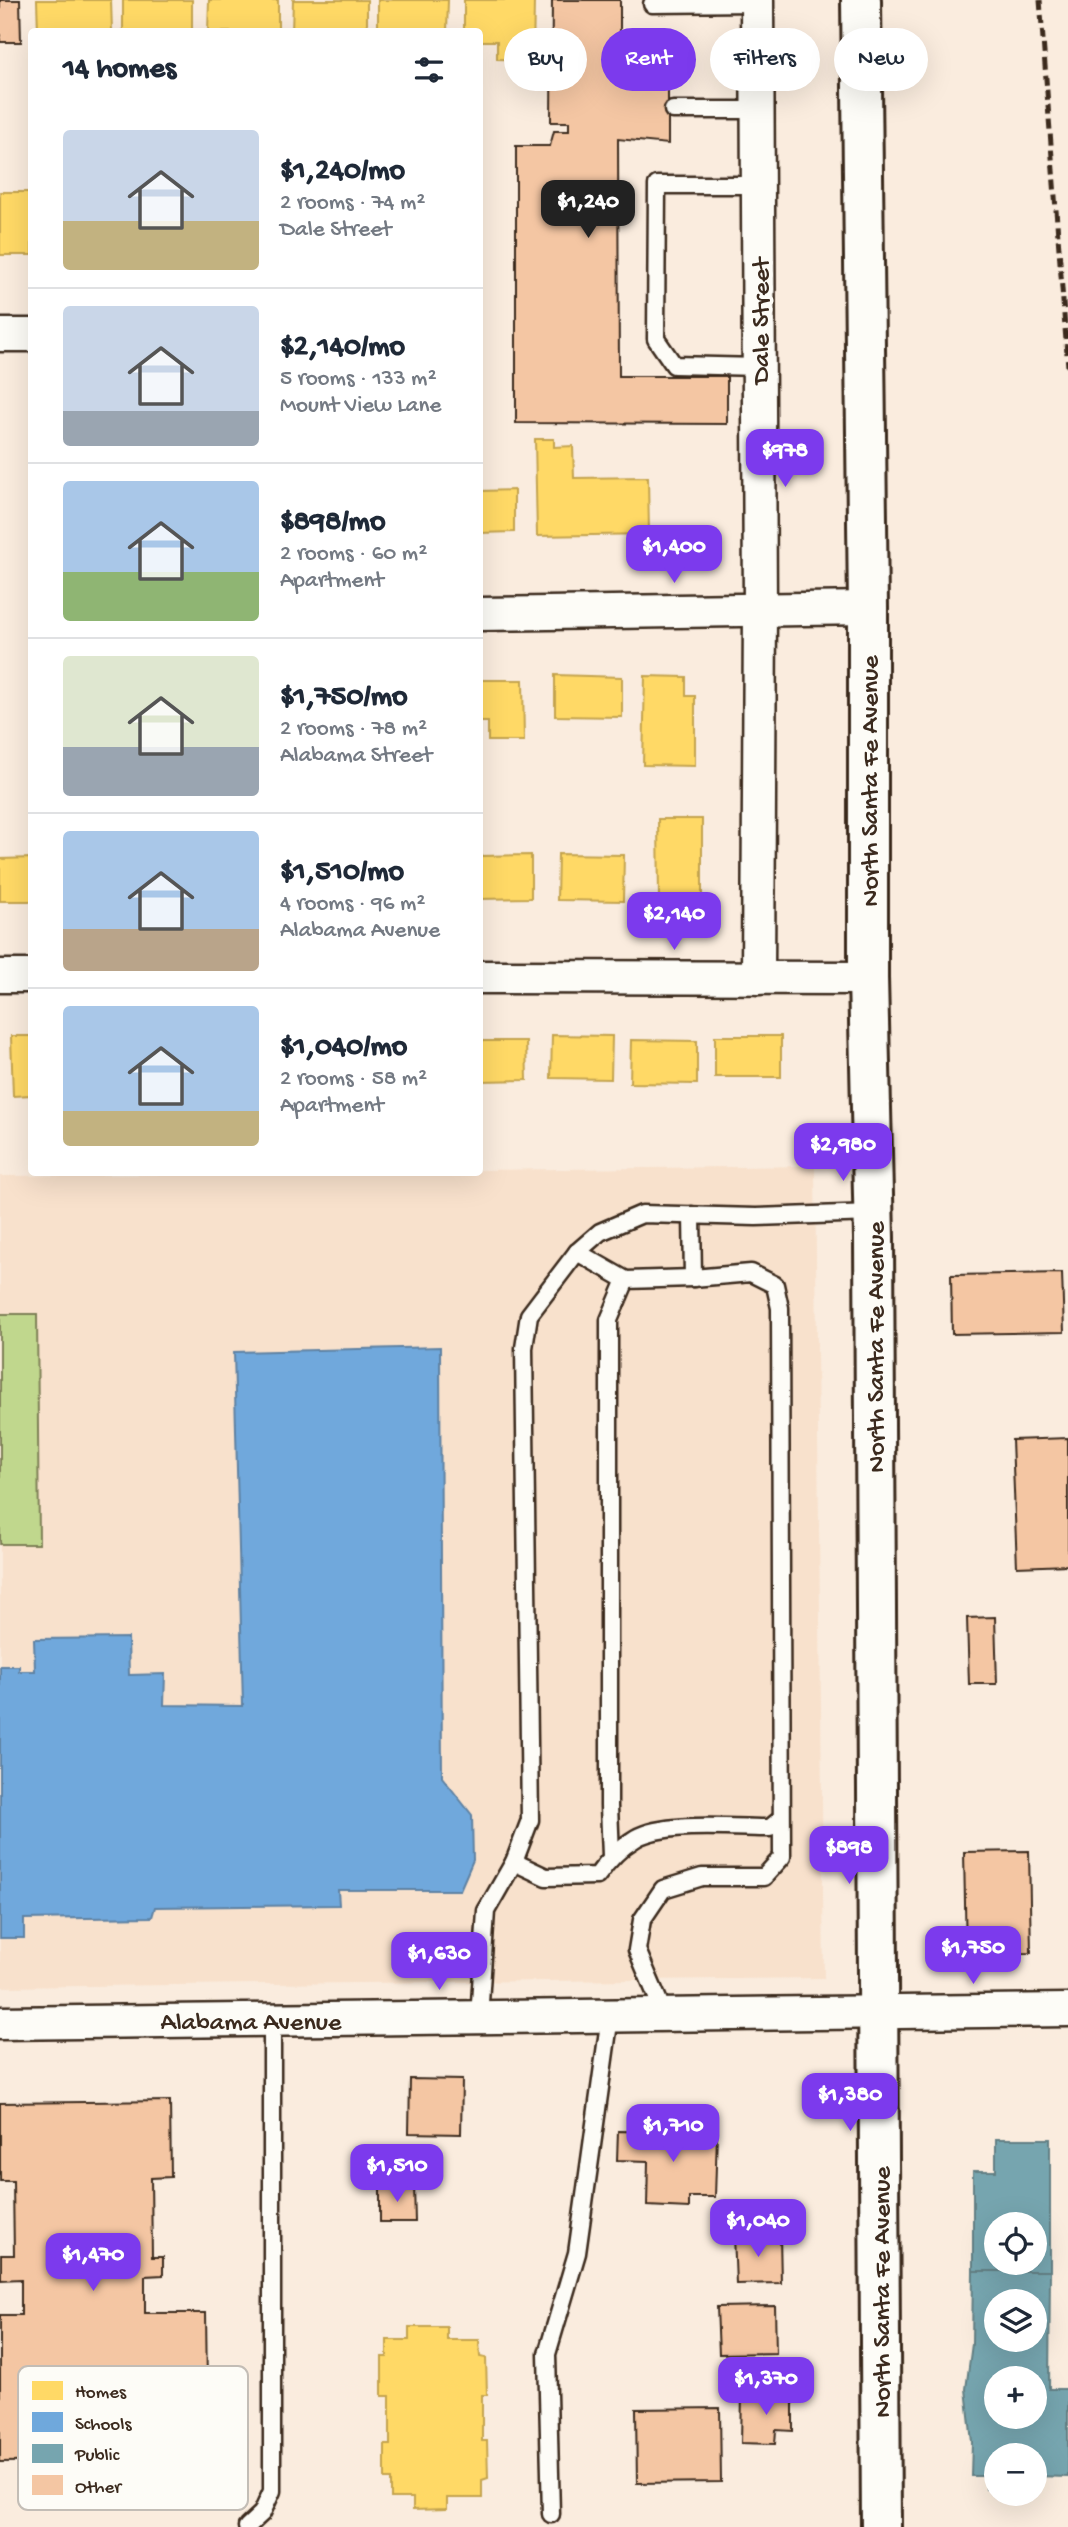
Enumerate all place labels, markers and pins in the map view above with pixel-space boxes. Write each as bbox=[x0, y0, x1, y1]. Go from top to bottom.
pin: $1,240 bbox=[531, 180, 645, 240]
pin: $978 bbox=[744, 430, 826, 489]
pin: $1,400 bbox=[617, 526, 731, 585]
pin: $2,140 bbox=[617, 892, 731, 952]
pin: $2,980 bbox=[786, 1124, 900, 1183]
pin: $898 bbox=[808, 1826, 890, 1886]
pin: $1,750 bbox=[916, 1926, 1030, 1986]
pin: $1,630 bbox=[382, 1932, 496, 1992]
pin: $1,380 bbox=[793, 2074, 907, 2133]
pin: $1,710 bbox=[616, 2104, 730, 2164]
pin: $1,510 bbox=[340, 2144, 454, 2204]
pin: $1,040 bbox=[701, 2200, 815, 2259]
pin: $1,470 bbox=[36, 2234, 150, 2293]
pin: $1,370 bbox=[709, 2358, 823, 2417]

